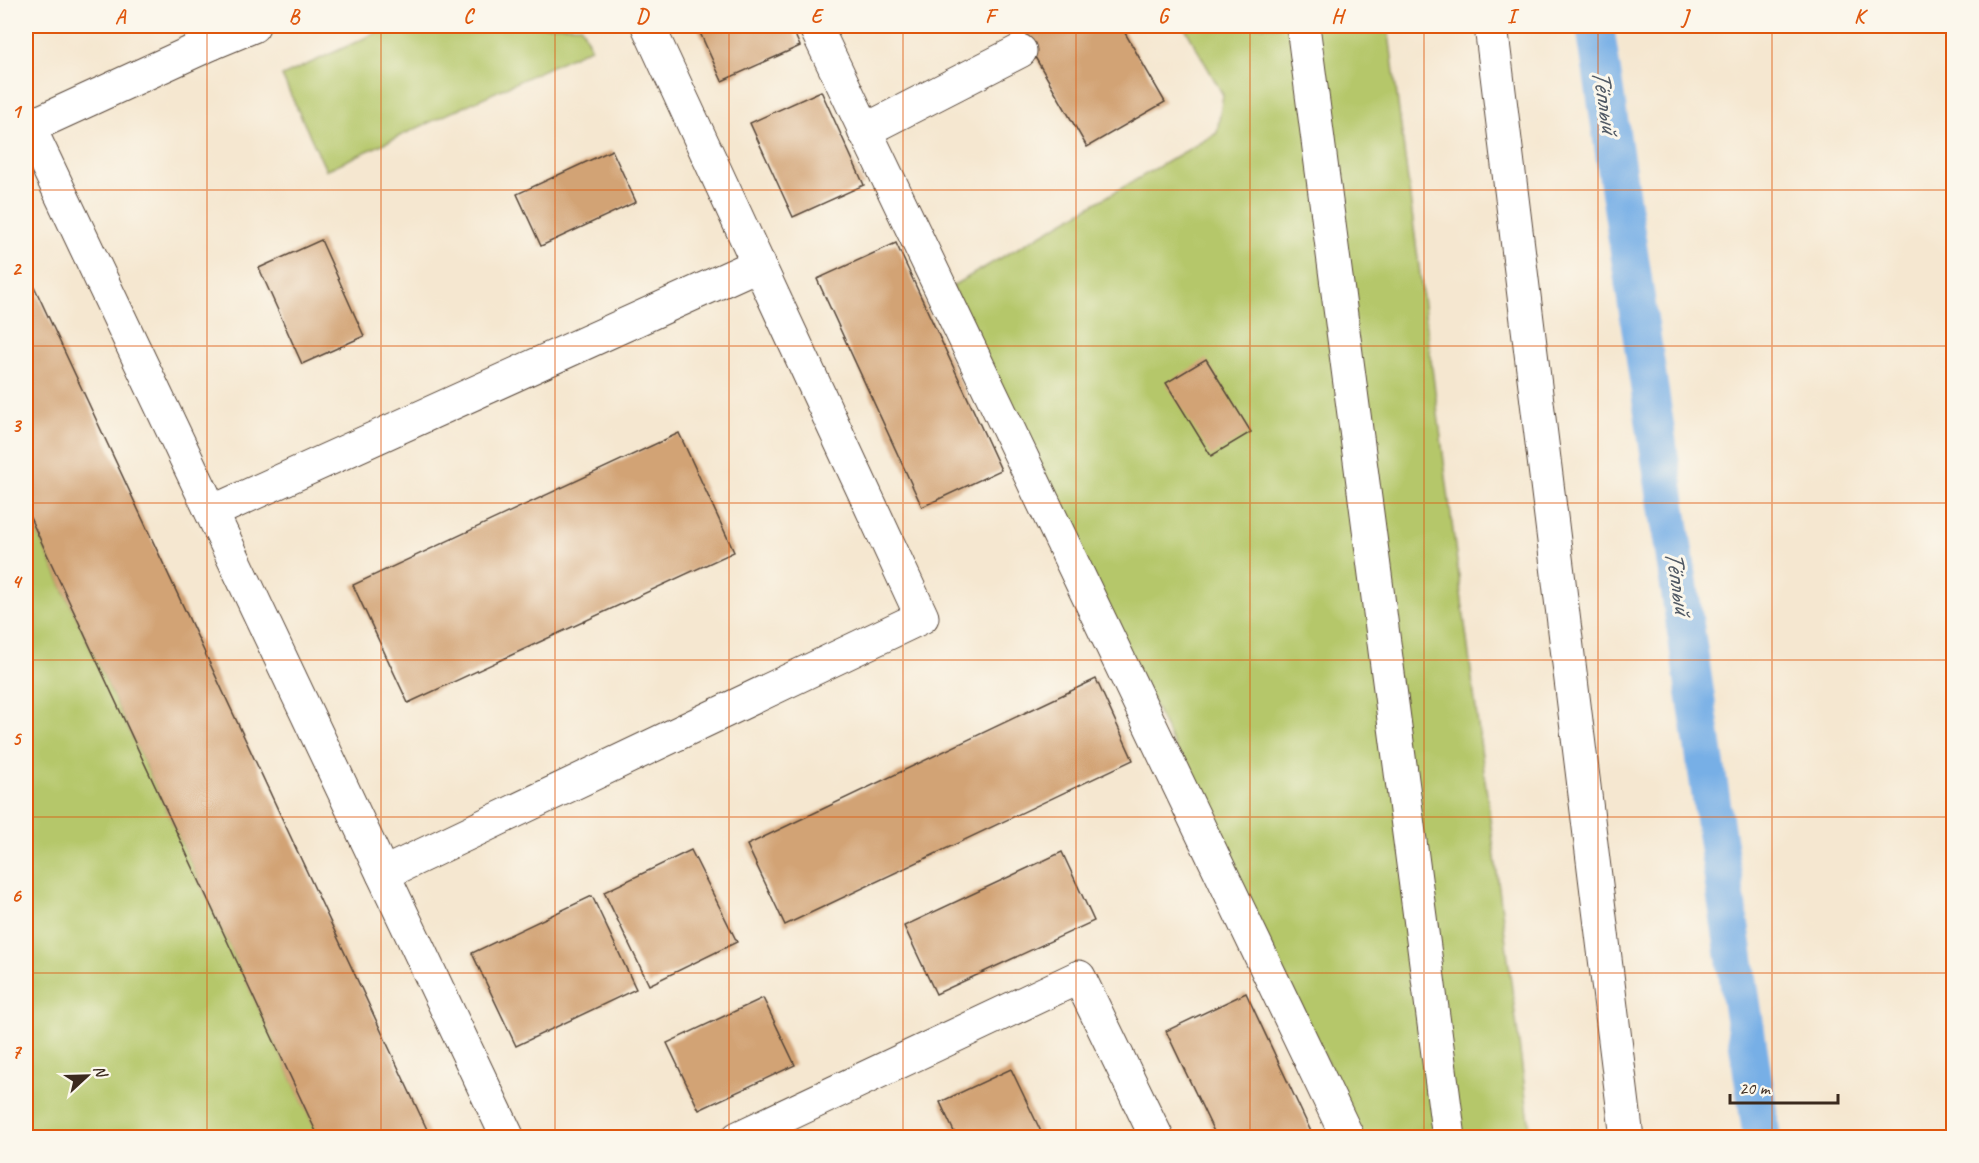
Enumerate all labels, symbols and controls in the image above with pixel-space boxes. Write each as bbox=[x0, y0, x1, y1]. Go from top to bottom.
text: A bbox=[115, 4, 127, 29]
text: B bbox=[289, 4, 301, 29]
text: C bbox=[463, 4, 475, 29]
text: D bbox=[636, 4, 650, 29]
text: E bbox=[811, 4, 825, 29]
text: F bbox=[985, 4, 999, 29]
text: G bbox=[1158, 4, 1171, 29]
text: H bbox=[1331, 4, 1346, 29]
text: I bbox=[1507, 4, 1520, 29]
text: J bbox=[1680, 4, 1692, 29]
text: K bbox=[1854, 4, 1868, 29]
water label: Тёплый bbox=[1584, 67, 1629, 141]
text: 1 bbox=[12, 99, 23, 124]
text: 2 bbox=[12, 256, 23, 281]
text: 3 bbox=[12, 413, 23, 438]
water label: Тёплый bbox=[1657, 548, 1702, 622]
text: 4 bbox=[12, 569, 24, 594]
text: 5 bbox=[12, 726, 23, 751]
text: 6 bbox=[11, 883, 22, 908]
text: 7 bbox=[12, 1039, 23, 1064]
north arrow bbox=[57, 1046, 117, 1106]
text: N bbox=[89, 1062, 112, 1082]
scale bar bbox=[1730, 1067, 1838, 1105]
text: 20 m bbox=[1739, 1077, 1772, 1099]

